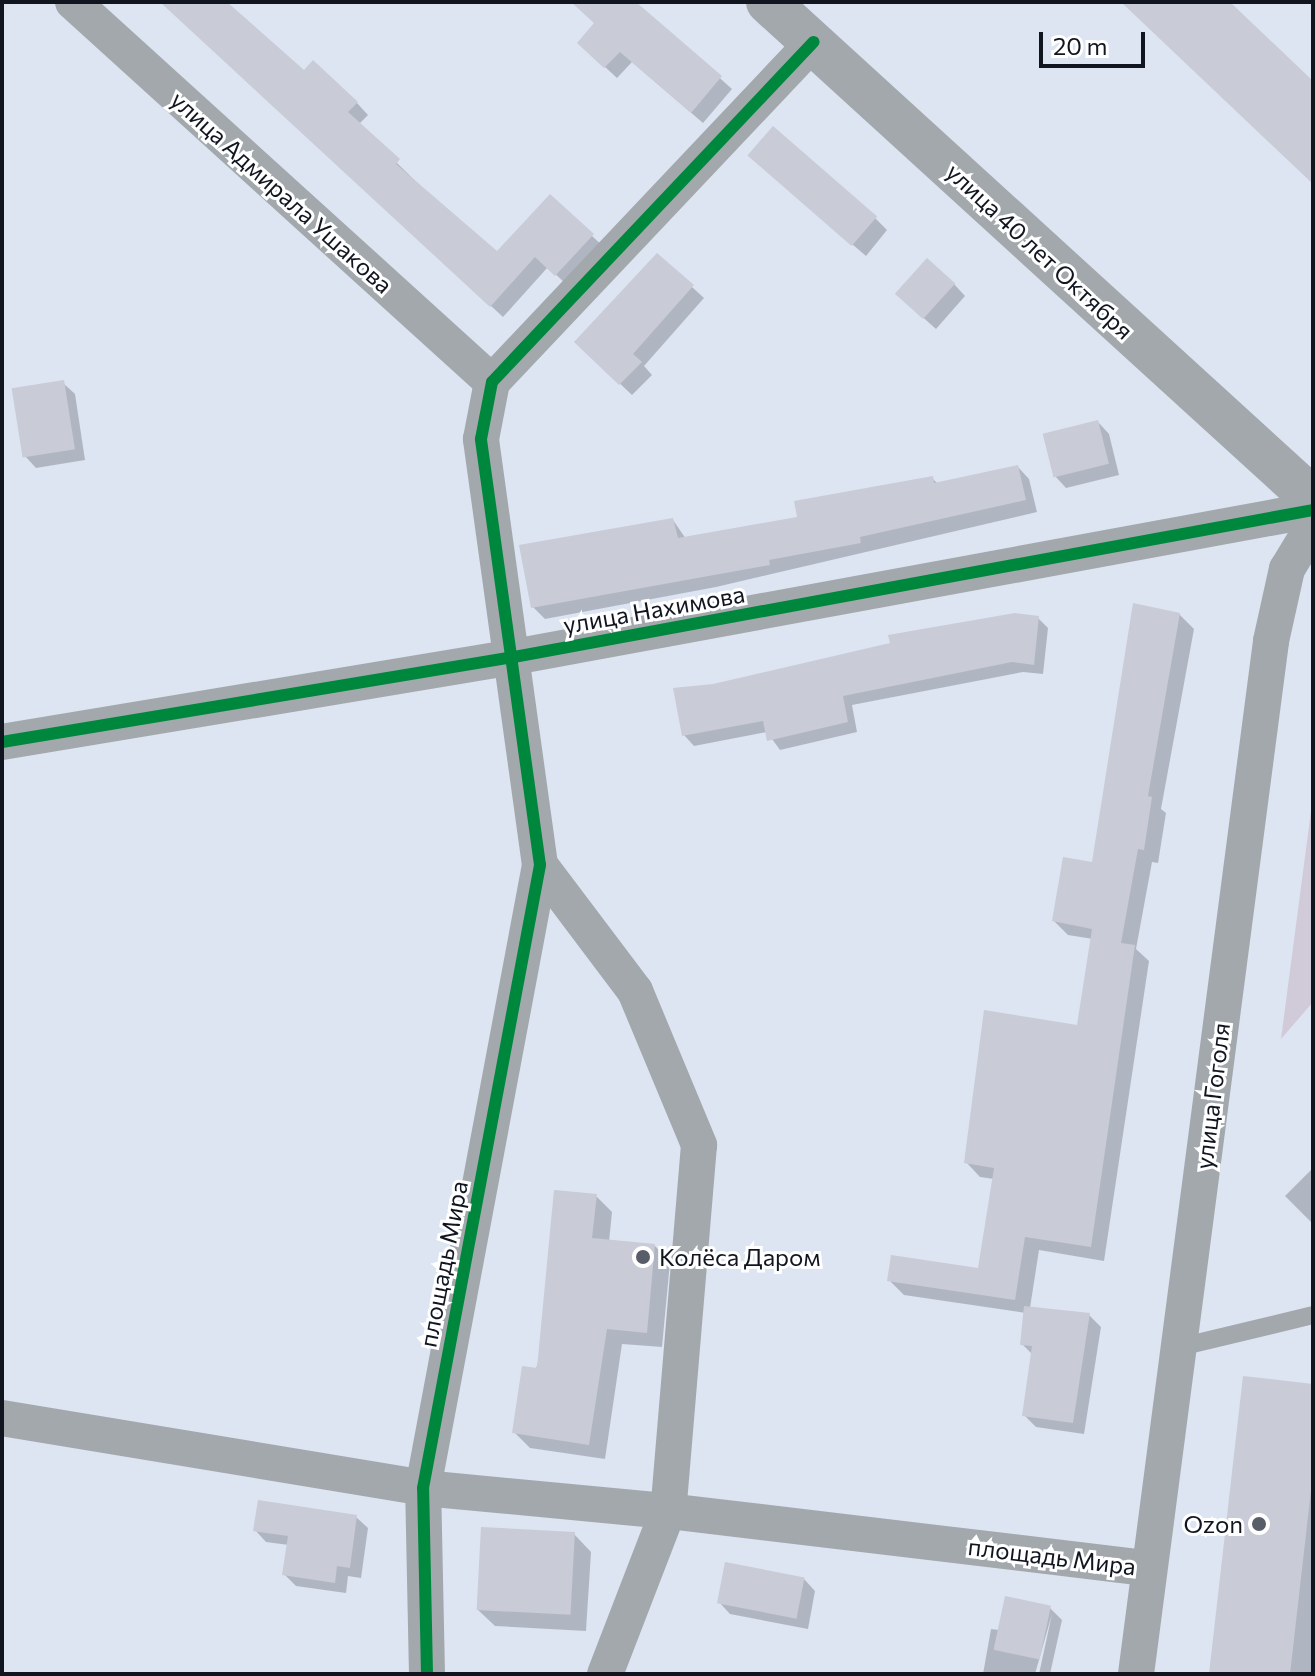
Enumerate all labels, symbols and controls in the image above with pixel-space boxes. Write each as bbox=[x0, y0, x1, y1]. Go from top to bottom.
scale bar bbox=[1043, 16, 1149, 66]
text: 20 m bbox=[1053, 31, 1107, 60]
street label: улица Адмирала Ушакова bbox=[165, 85, 399, 299]
street label: улица 40 лет Октября bbox=[941, 157, 1139, 345]
street label: улица Нахимова bbox=[561, 579, 747, 639]
street label: улица Гоголя bbox=[1189, 1021, 1235, 1171]
street label: площадь Мира bbox=[413, 1178, 473, 1350]
place label: Колёса Даром bbox=[659, 1243, 820, 1271]
marker: Колёса Даром bbox=[634, 1248, 652, 1266]
place label: Ozon bbox=[1183, 1510, 1243, 1538]
marker: Ozon bbox=[1250, 1515, 1268, 1533]
street label: площадь Мира bbox=[966, 1531, 1138, 1581]

